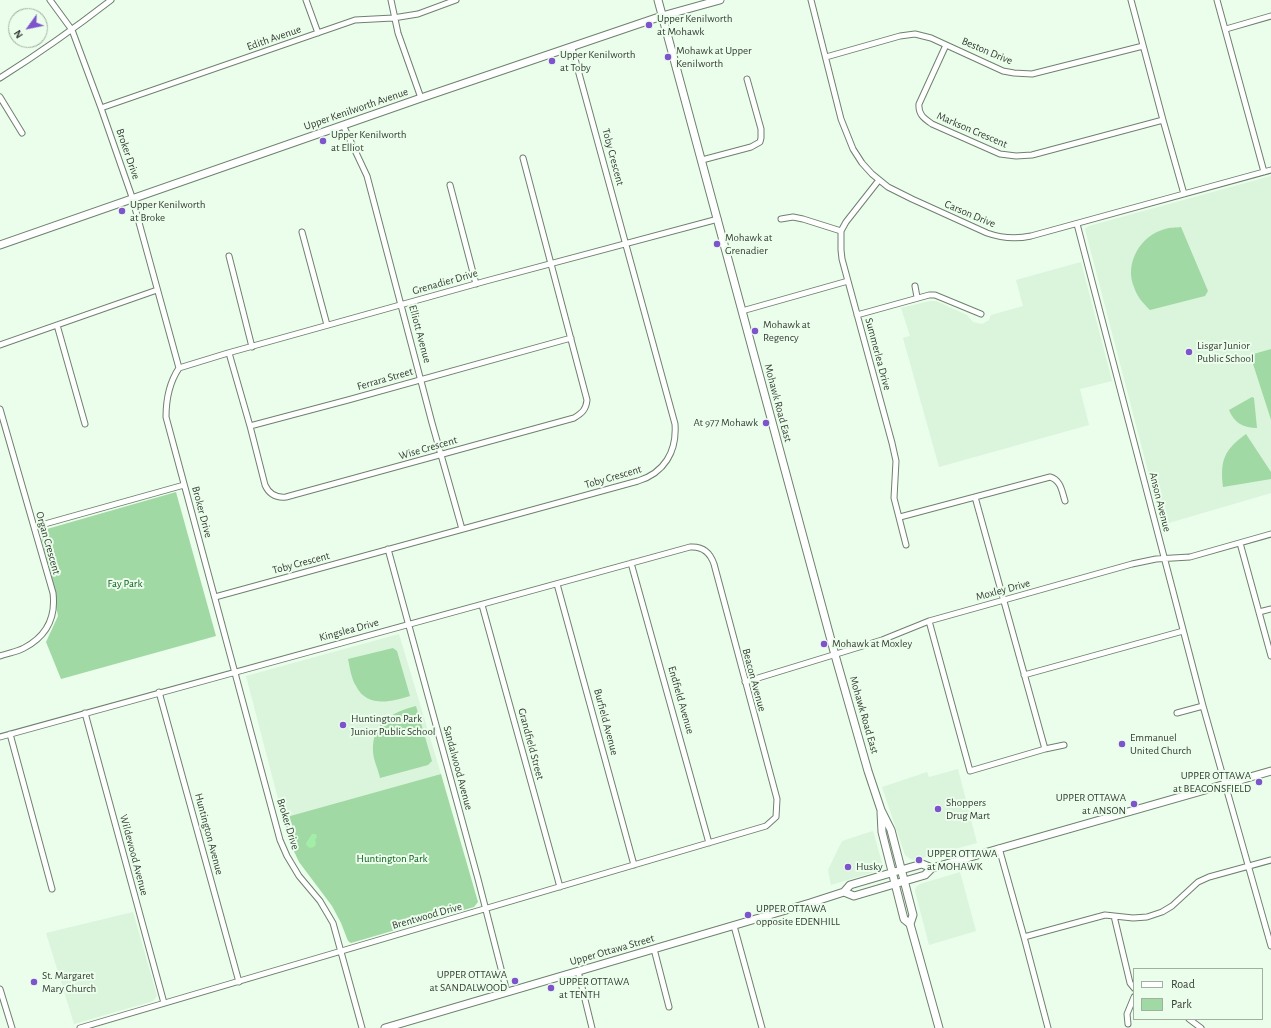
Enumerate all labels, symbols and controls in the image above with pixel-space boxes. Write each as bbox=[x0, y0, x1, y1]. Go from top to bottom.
north arrow bbox=[8, 8, 48, 48]
place label: Upper Kenilworth at Mohawk bbox=[657, 12, 733, 38]
marker: Upper Kenilworth at Mohawk bbox=[644, 20, 654, 30]
street label: Edith Avenue bbox=[245, 23, 303, 53]
text: N bbox=[12, 28, 25, 40]
street label: Beston Drive bbox=[960, 34, 1014, 68]
place label: Mohawk at Upper Kenilworth bbox=[676, 44, 752, 70]
place label: Upper Kenilworth at Toby bbox=[560, 48, 636, 74]
marker: Mohawk at Upper Kenilworth bbox=[663, 52, 673, 62]
marker: Upper Kenilworth at Toby bbox=[547, 56, 557, 66]
street label: Upper Kenilworth Avenue bbox=[302, 85, 410, 133]
street label: Markson Crescent bbox=[935, 109, 1009, 151]
street label: Broker Drive bbox=[113, 127, 143, 181]
street label: Toby Crescent bbox=[599, 127, 627, 187]
place label: Upper Kenilworth at Elliot bbox=[331, 128, 407, 154]
marker: Upper Kenilworth at Elliot bbox=[318, 136, 328, 146]
street label: Carson Drive bbox=[943, 197, 997, 231]
place label: Upper Kenilworth at Broke bbox=[130, 198, 206, 224]
marker: Upper Kenilworth at Broke bbox=[117, 206, 127, 216]
place label: Mohawk at Grenadier bbox=[725, 231, 772, 257]
marker: Mohawk at Grenadier bbox=[712, 239, 722, 249]
street label: Grenadier Drive bbox=[411, 266, 479, 298]
street label: Elliott Avenue bbox=[406, 303, 434, 365]
street label: Summerlea Drive bbox=[862, 316, 894, 392]
place label: Mohawk at Regency bbox=[763, 318, 810, 344]
marker: Mohawk at Regency bbox=[750, 326, 760, 336]
place label: Lisgar Junior Public School bbox=[1197, 339, 1254, 365]
marker: Lisgar Junior Public School bbox=[1184, 347, 1194, 357]
street label: Mohawk Road East bbox=[761, 363, 795, 443]
street label: Ferrara Street bbox=[355, 365, 415, 393]
place label: At 977 Mohawk bbox=[693, 416, 758, 430]
marker: At 977 Mohawk bbox=[761, 418, 771, 428]
street label: Wise Crescent bbox=[397, 433, 459, 463]
street label: Toby Crescent bbox=[583, 463, 643, 491]
street label: Anson Avenue bbox=[1146, 471, 1174, 533]
street label: Broker Drive bbox=[189, 485, 215, 539]
street label: Organ Crescent bbox=[33, 510, 63, 576]
street label: Toby Crescent bbox=[271, 549, 331, 577]
street label: Moxley Drive bbox=[974, 576, 1032, 604]
park label: Fay Park bbox=[108, 577, 142, 591]
street label: Kingslea Drive bbox=[318, 616, 380, 644]
place label: Mohawk at Moxley bbox=[832, 637, 912, 651]
marker: Mohawk at Moxley bbox=[819, 639, 829, 649]
street label: Beacon Avenue bbox=[739, 647, 769, 713]
street label: Endfield Avenue bbox=[665, 665, 697, 735]
street label: Mohawk Road East bbox=[847, 675, 881, 755]
street label: Burfield Avenue bbox=[591, 687, 621, 757]
street label: Grandfield Street bbox=[515, 707, 547, 781]
place label: Huntington Park Junior Public School bbox=[351, 712, 436, 738]
marker: Huntington Park Junior Public School bbox=[338, 720, 348, 730]
street label: Sandalwood Avenue bbox=[440, 724, 476, 812]
place label: Emmanuel United Church bbox=[1130, 731, 1191, 757]
marker: Emmanuel United Church bbox=[1117, 739, 1127, 749]
place label: UPPER OTTAWA at BEACONSFIELD bbox=[1173, 769, 1251, 795]
marker: UPPER OTTAWA at BEACONSFIELD bbox=[1254, 777, 1264, 787]
place label: UPPER OTTAWA at ANSON bbox=[1056, 791, 1126, 817]
street label: Huntington Avenue bbox=[192, 792, 226, 876]
place label: Shoppers Drug Mart bbox=[946, 796, 990, 822]
street label: Broker Drive bbox=[274, 797, 302, 851]
marker: UPPER OTTAWA at ANSON bbox=[1129, 799, 1139, 809]
marker: Shoppers Drug Mart bbox=[933, 804, 943, 814]
street label: Wildewood Avenue bbox=[117, 813, 151, 897]
place label: UPPER OTTAWA at MOHAWK bbox=[927, 847, 997, 873]
park label: Huntington Park bbox=[357, 852, 427, 866]
marker: UPPER OTTAWA at MOHAWK bbox=[914, 855, 924, 865]
place label: Husky bbox=[856, 860, 883, 874]
marker: Husky bbox=[843, 862, 853, 872]
street label: Brentwood Drive bbox=[391, 900, 463, 932]
place label: UPPER OTTAWA opposite EDENHILL bbox=[756, 902, 840, 928]
marker: UPPER OTTAWA opposite EDENHILL bbox=[743, 910, 753, 920]
street label: Upper Ottawa Street bbox=[568, 932, 656, 968]
place label: UPPER OTTAWA at SANDALWOOD bbox=[429, 968, 507, 994]
legend bbox=[1133, 968, 1263, 1020]
place label: St. Margaret Mary Church bbox=[42, 969, 96, 995]
place label: UPPER OTTAWA at TENTH bbox=[559, 975, 629, 1001]
marker: UPPER OTTAWA at SANDALWOOD bbox=[510, 976, 520, 986]
marker: St. Margaret Mary Church bbox=[29, 977, 39, 987]
text: Road bbox=[1171, 978, 1195, 990]
marker: UPPER OTTAWA at TENTH bbox=[546, 983, 556, 993]
text: Park bbox=[1171, 998, 1192, 1010]

